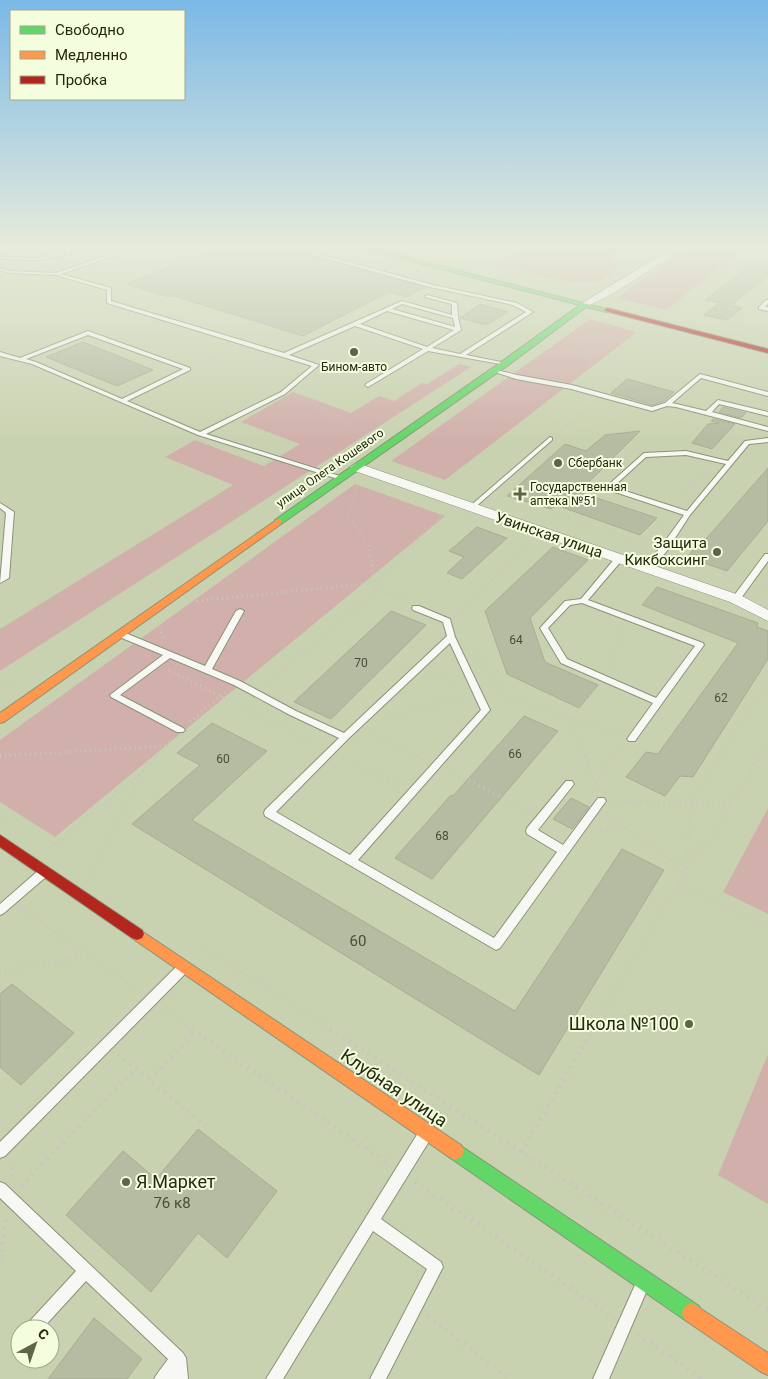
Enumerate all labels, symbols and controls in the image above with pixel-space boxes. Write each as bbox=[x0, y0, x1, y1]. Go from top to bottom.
legend bbox=[10, 10, 185, 100]
text: Свободно bbox=[55, 21, 124, 39]
text: Медленно bbox=[55, 46, 128, 64]
text: Пробка bbox=[55, 71, 107, 89]
marker: Бином-авто bbox=[348, 346, 360, 358]
place label: Бином-авто bbox=[321, 360, 387, 374]
street label: улица Олега Кошевого bbox=[274, 425, 387, 510]
place label: Сбербанк bbox=[568, 456, 623, 470]
marker: Сбербанк bbox=[552, 457, 564, 469]
place label: Государственная аптека №51 bbox=[530, 480, 627, 508]
marker: Государственная аптека №51 bbox=[514, 488, 526, 500]
street label: Увинская улица bbox=[493, 508, 605, 562]
place label: Защита Кикбоксинг bbox=[624, 534, 708, 569]
marker: Защита Кикбоксинг bbox=[711, 546, 723, 558]
house number: 64 bbox=[509, 633, 523, 647]
house number: 70 bbox=[354, 656, 368, 670]
house number: 62 bbox=[714, 691, 728, 705]
house number: 66 bbox=[508, 747, 522, 761]
house number: 60 bbox=[216, 752, 230, 766]
house number: 68 bbox=[435, 829, 449, 843]
house number: 60 bbox=[350, 932, 366, 950]
place label: Школа №100 bbox=[569, 1013, 679, 1034]
marker: Школа №100 bbox=[683, 1018, 695, 1030]
street label: Клубная улица bbox=[337, 1044, 452, 1131]
place label: Я.Маркет bbox=[136, 1171, 216, 1192]
marker: Я.Маркет bbox=[120, 1176, 132, 1188]
house number: 76 к8 bbox=[153, 1194, 191, 1212]
north arrow bbox=[10, 1319, 60, 1369]
text: С bbox=[35, 1325, 52, 1343]

